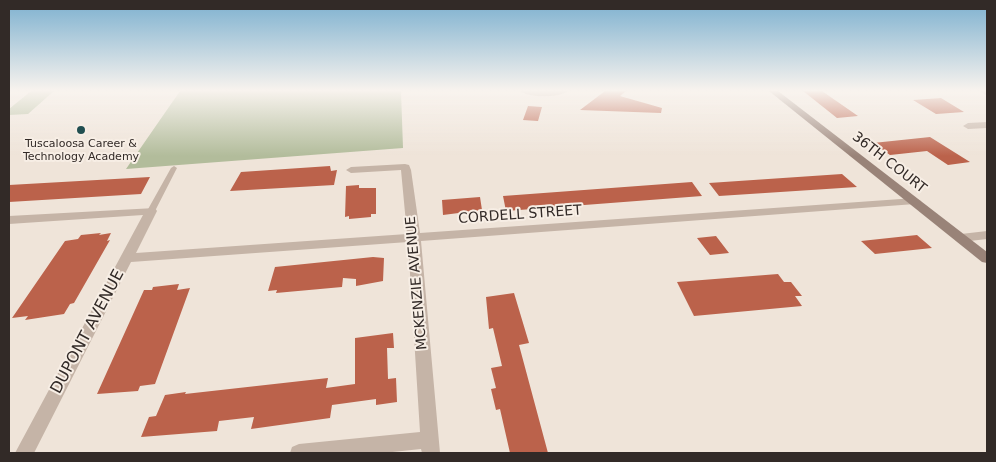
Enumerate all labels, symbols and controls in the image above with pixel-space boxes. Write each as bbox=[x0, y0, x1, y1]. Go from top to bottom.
marker: Tuscaloosa Career & Technology Academy bbox=[75, 124, 87, 136]
street label: 36TH COURT bbox=[849, 129, 929, 197]
place label: Tuscaloosa Career & Technology Academy bbox=[23, 137, 139, 163]
street label: CORDELL STREET bbox=[458, 202, 582, 228]
street label: MCKENZIE AVENUE bbox=[403, 216, 431, 350]
street label: DUPONT AVENUE bbox=[47, 267, 129, 397]

